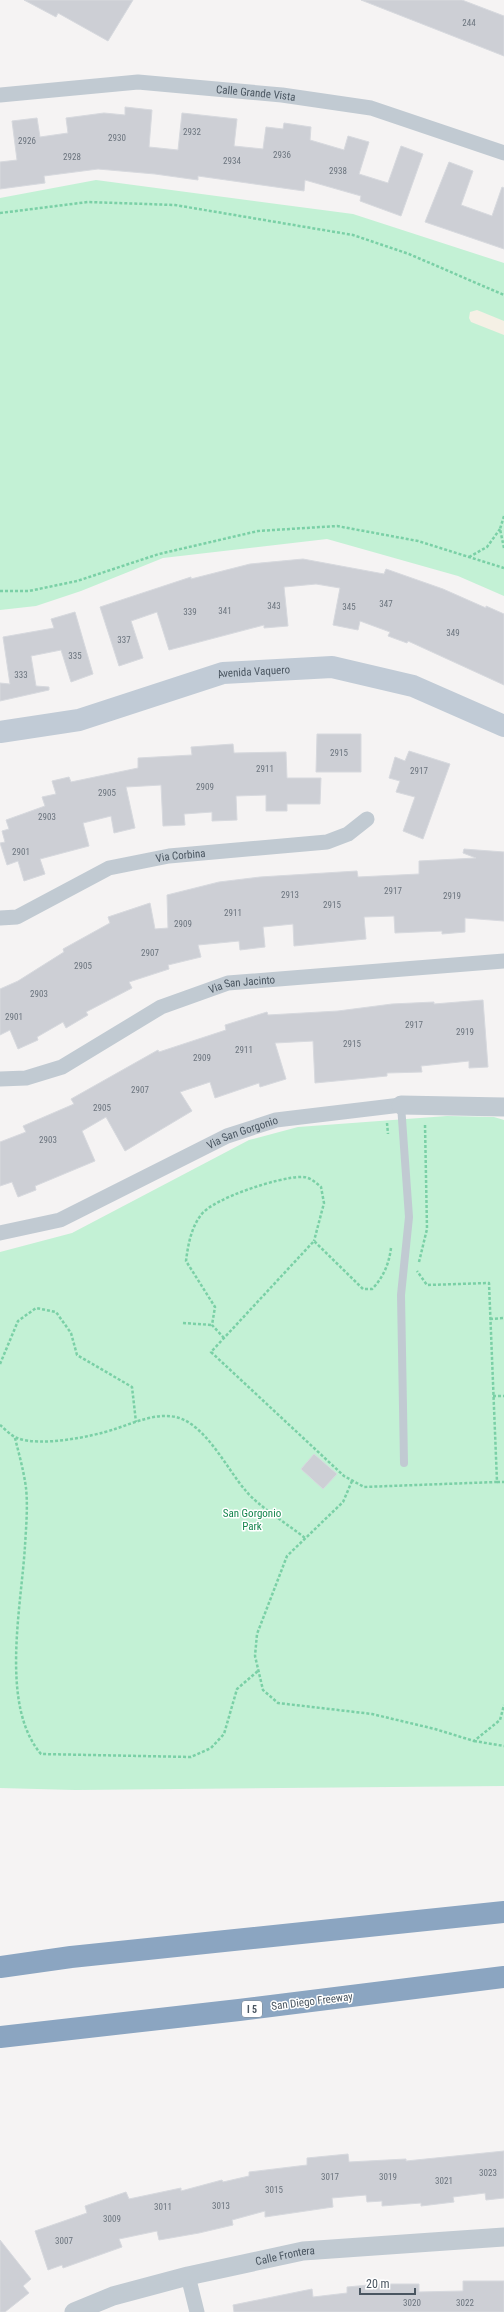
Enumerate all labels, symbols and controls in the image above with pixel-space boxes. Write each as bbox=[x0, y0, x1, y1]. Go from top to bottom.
house number: 244 bbox=[462, 18, 476, 28]
street label: Calle Grande Vista bbox=[215, 83, 297, 104]
house number: 2932 bbox=[183, 127, 201, 137]
house number: 2930 bbox=[108, 133, 126, 143]
house number: 2926 bbox=[18, 136, 36, 146]
house number: 2936 bbox=[273, 150, 291, 160]
house number: 2928 bbox=[63, 152, 81, 162]
house number: 2934 bbox=[223, 156, 241, 166]
house number: 2938 bbox=[329, 166, 347, 176]
house number: 347 bbox=[379, 599, 393, 609]
house number: 343 bbox=[267, 601, 281, 611]
house number: 345 bbox=[342, 602, 356, 612]
house number: 341 bbox=[218, 606, 232, 616]
house number: 339 bbox=[183, 607, 197, 617]
house number: 349 bbox=[446, 628, 460, 638]
house number: 337 bbox=[117, 635, 131, 645]
house number: 335 bbox=[68, 651, 82, 661]
street label: Avenida Vaquero bbox=[216, 663, 291, 681]
house number: 333 bbox=[14, 670, 28, 680]
house number: 2915 bbox=[330, 748, 348, 758]
house number: 2911 bbox=[256, 764, 274, 774]
house number: 2917 bbox=[410, 766, 428, 776]
house number: 2909 bbox=[196, 782, 214, 792]
house number: 2905 bbox=[98, 788, 116, 798]
house number: 2903 bbox=[38, 812, 56, 822]
house number: 2901 bbox=[12, 847, 30, 857]
street label: Via Corbina bbox=[155, 847, 206, 866]
house number: 2917 bbox=[384, 886, 402, 896]
house number: 2913 bbox=[281, 890, 299, 900]
house number: 2919 bbox=[443, 891, 461, 901]
house number: 2915 bbox=[323, 900, 341, 910]
house number: 2911 bbox=[224, 908, 242, 918]
house number: 2909 bbox=[174, 919, 192, 929]
house number: 2907 bbox=[141, 948, 159, 958]
house number: 2905 bbox=[74, 961, 92, 971]
street label: Via San Jacinto bbox=[207, 973, 276, 996]
house number: 2903 bbox=[30, 989, 48, 999]
house number: 2901 bbox=[5, 1012, 23, 1022]
house number: 2917 bbox=[405, 1020, 423, 1030]
house number: 2919 bbox=[456, 1027, 474, 1037]
house number: 2915 bbox=[343, 1039, 361, 1049]
house number: 2911 bbox=[235, 1045, 253, 1055]
house number: 2909 bbox=[193, 1053, 211, 1063]
house number: 2907 bbox=[131, 1085, 149, 1095]
house number: 2905 bbox=[93, 1103, 111, 1113]
street label: Via San Gorgonio bbox=[205, 1114, 280, 1152]
house number: 2903 bbox=[39, 1135, 57, 1145]
park label: San Gorgonio Park bbox=[223, 1507, 282, 1533]
street label: San Diego Freeway bbox=[271, 1990, 354, 2013]
road number: I 5 bbox=[242, 2001, 262, 2017]
house number: 3023 bbox=[479, 2168, 497, 2178]
house number: 3017 bbox=[321, 2172, 339, 2182]
house number: 3019 bbox=[379, 2172, 397, 2182]
house number: 3021 bbox=[435, 2176, 453, 2186]
house number: 3015 bbox=[265, 2185, 283, 2195]
house number: 3013 bbox=[212, 2201, 230, 2211]
house number: 3011 bbox=[154, 2202, 172, 2212]
house number: 3009 bbox=[103, 2214, 121, 2224]
house number: 3007 bbox=[55, 2236, 73, 2246]
street label: Calle Frontera bbox=[254, 2244, 315, 2268]
scale bar bbox=[360, 2270, 415, 2296]
text: 20 m bbox=[366, 2277, 390, 2291]
house number: 3020 bbox=[403, 2298, 421, 2308]
house number: 3022 bbox=[456, 2298, 474, 2308]

